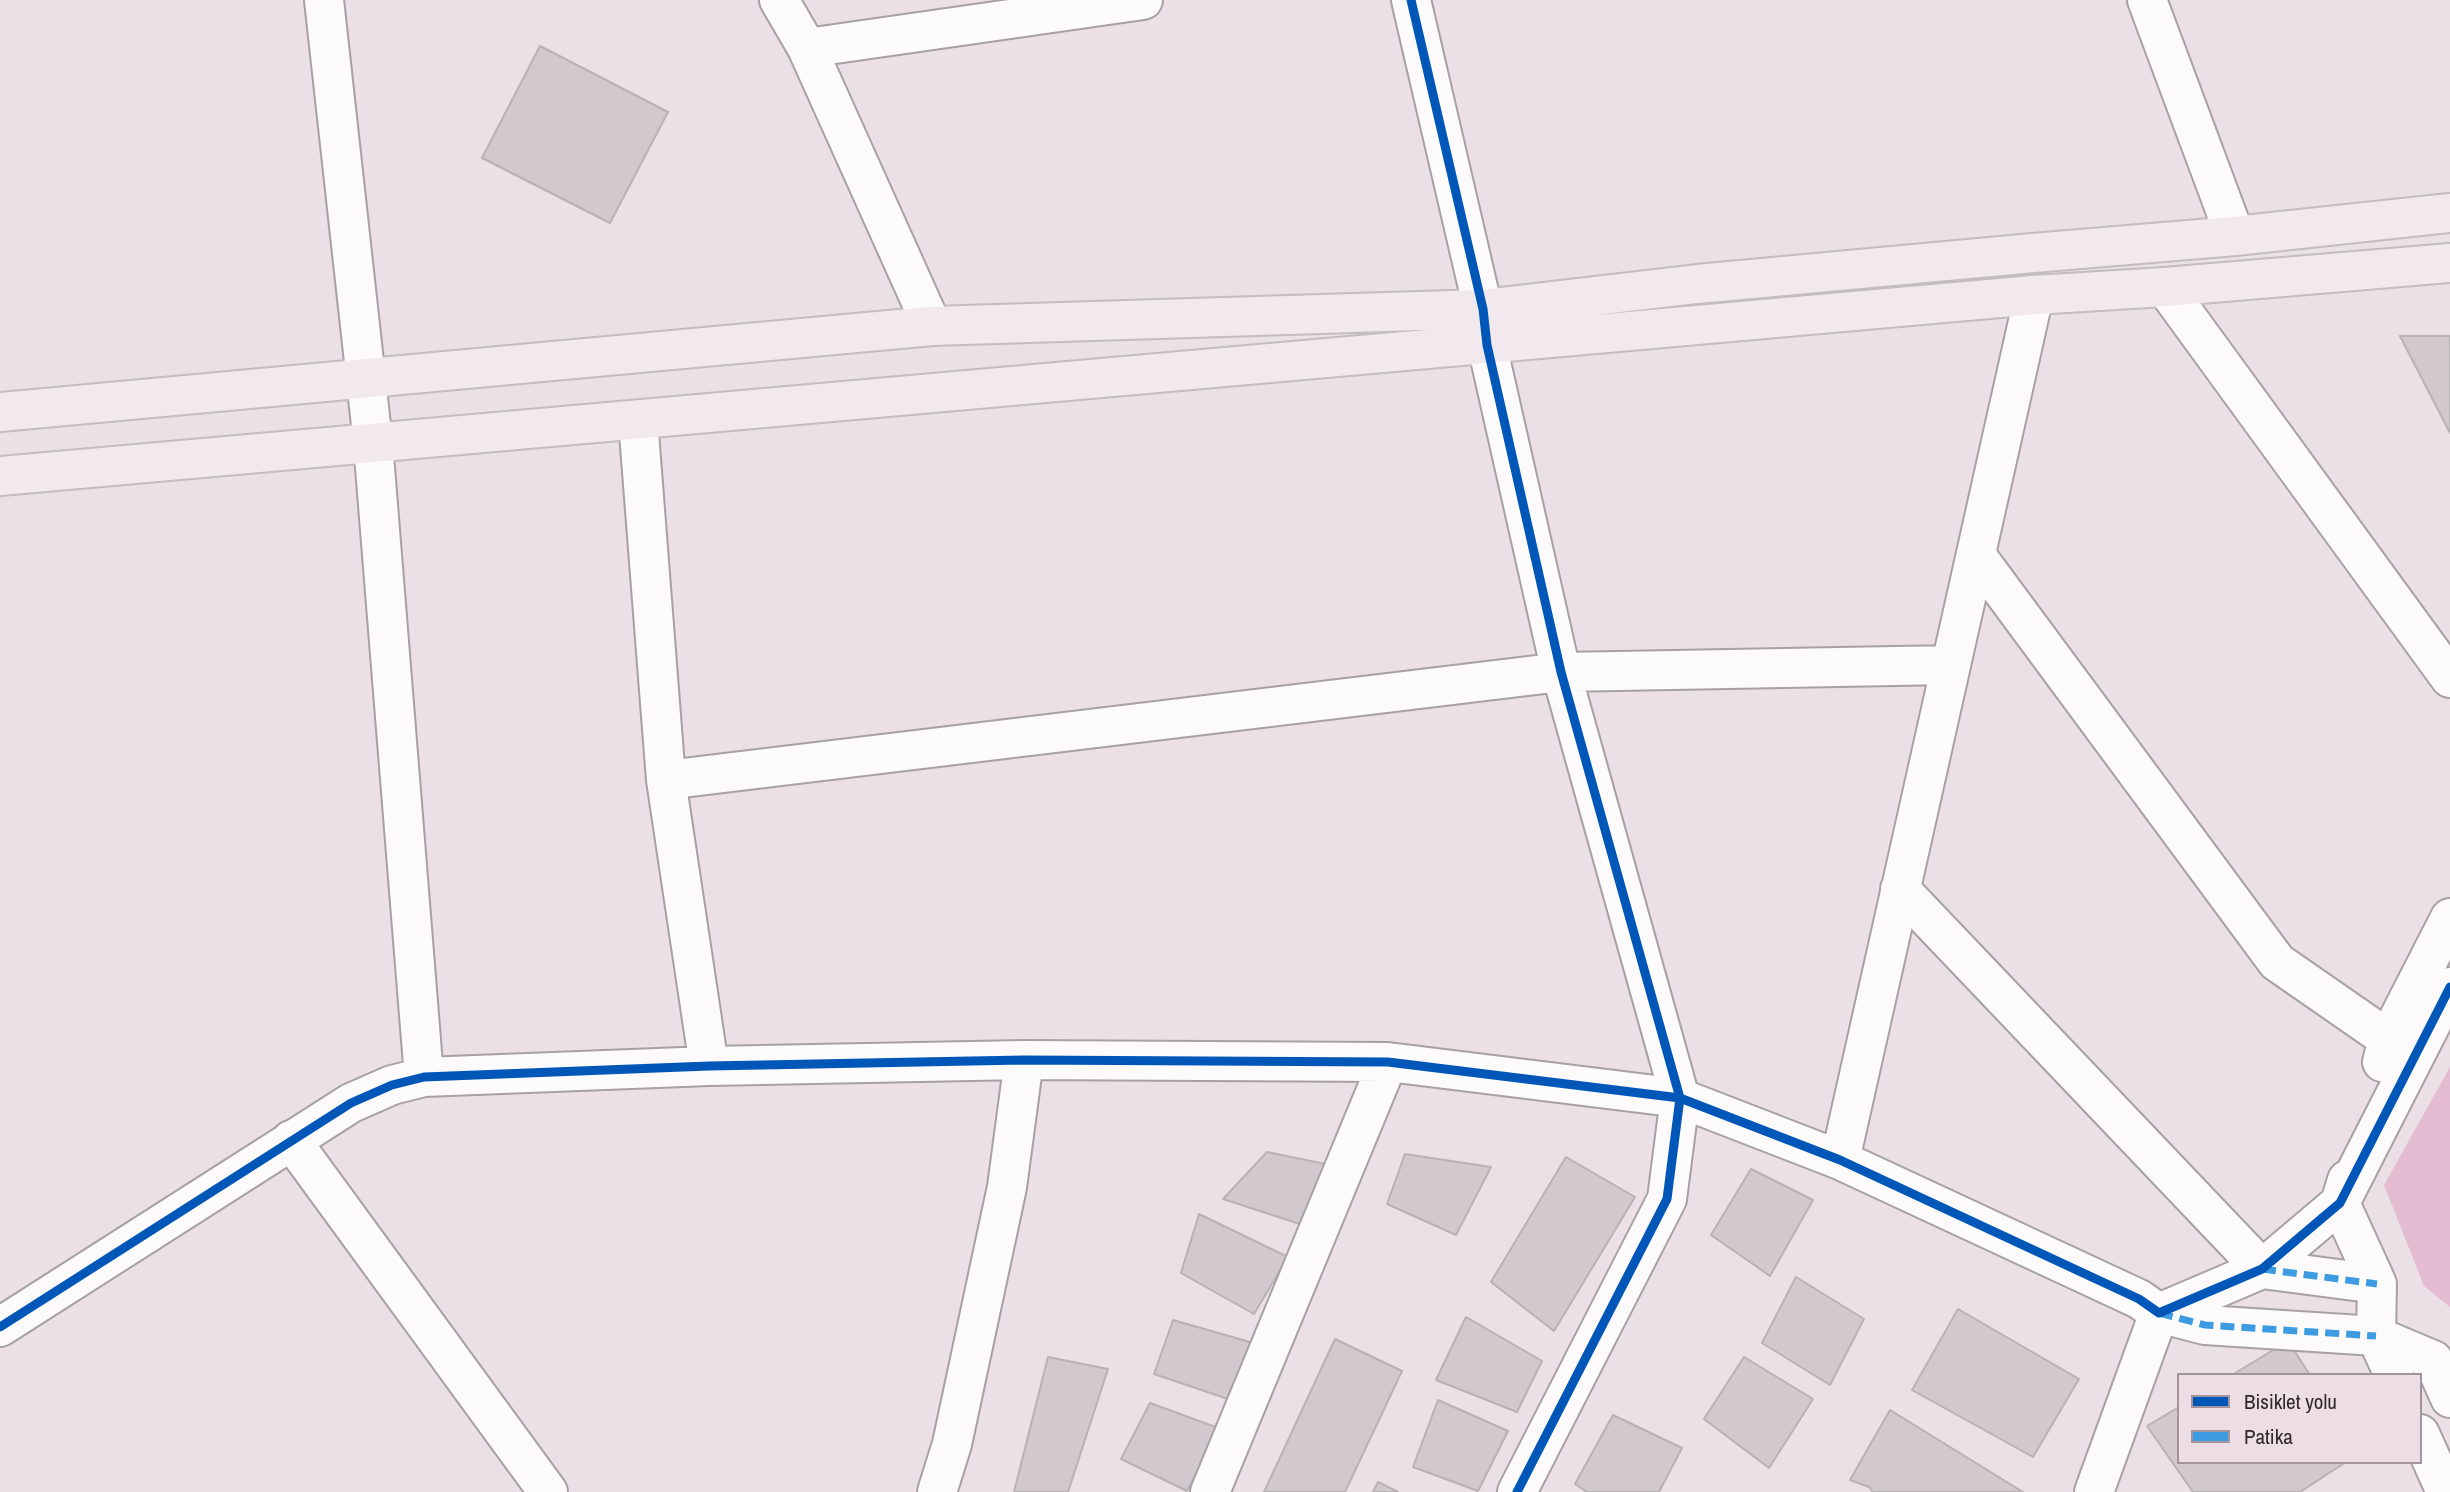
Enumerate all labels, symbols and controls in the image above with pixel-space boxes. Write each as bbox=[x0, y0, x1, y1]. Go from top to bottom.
legend bbox=[2177, 1373, 2422, 1464]
text: Bisiklet yolu bbox=[2244, 1387, 2337, 1416]
text: Patika bbox=[2244, 1422, 2293, 1451]

